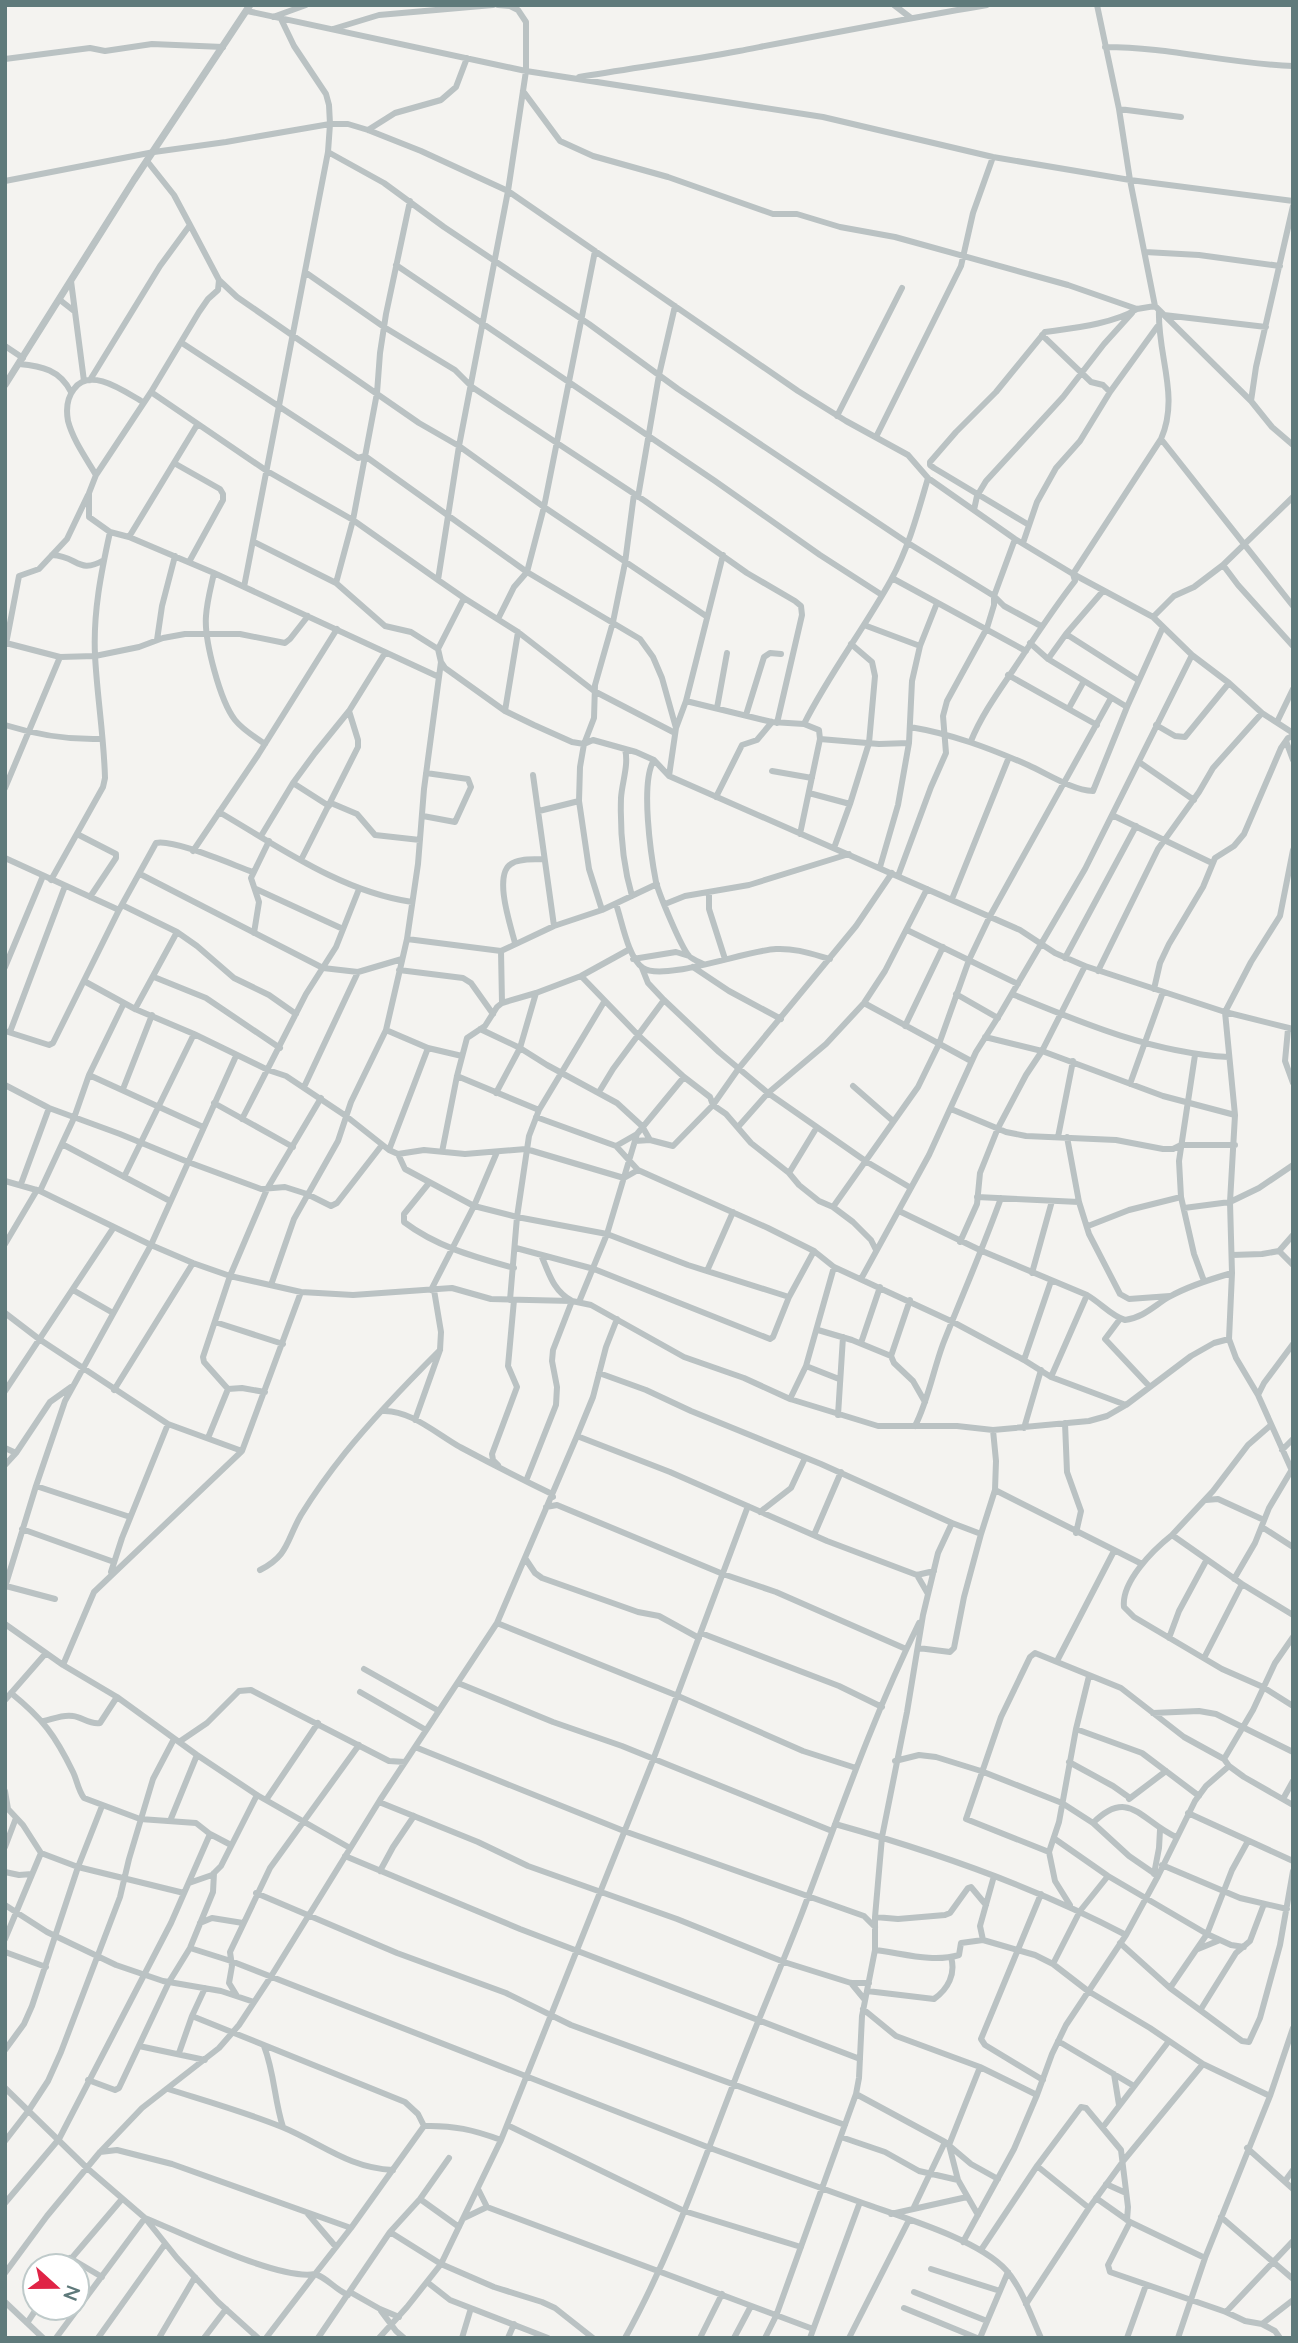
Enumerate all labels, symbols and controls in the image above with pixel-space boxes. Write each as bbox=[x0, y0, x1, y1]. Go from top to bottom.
north arrow bbox=[21, 2252, 91, 2322]
text: N bbox=[59, 2282, 86, 2304]

